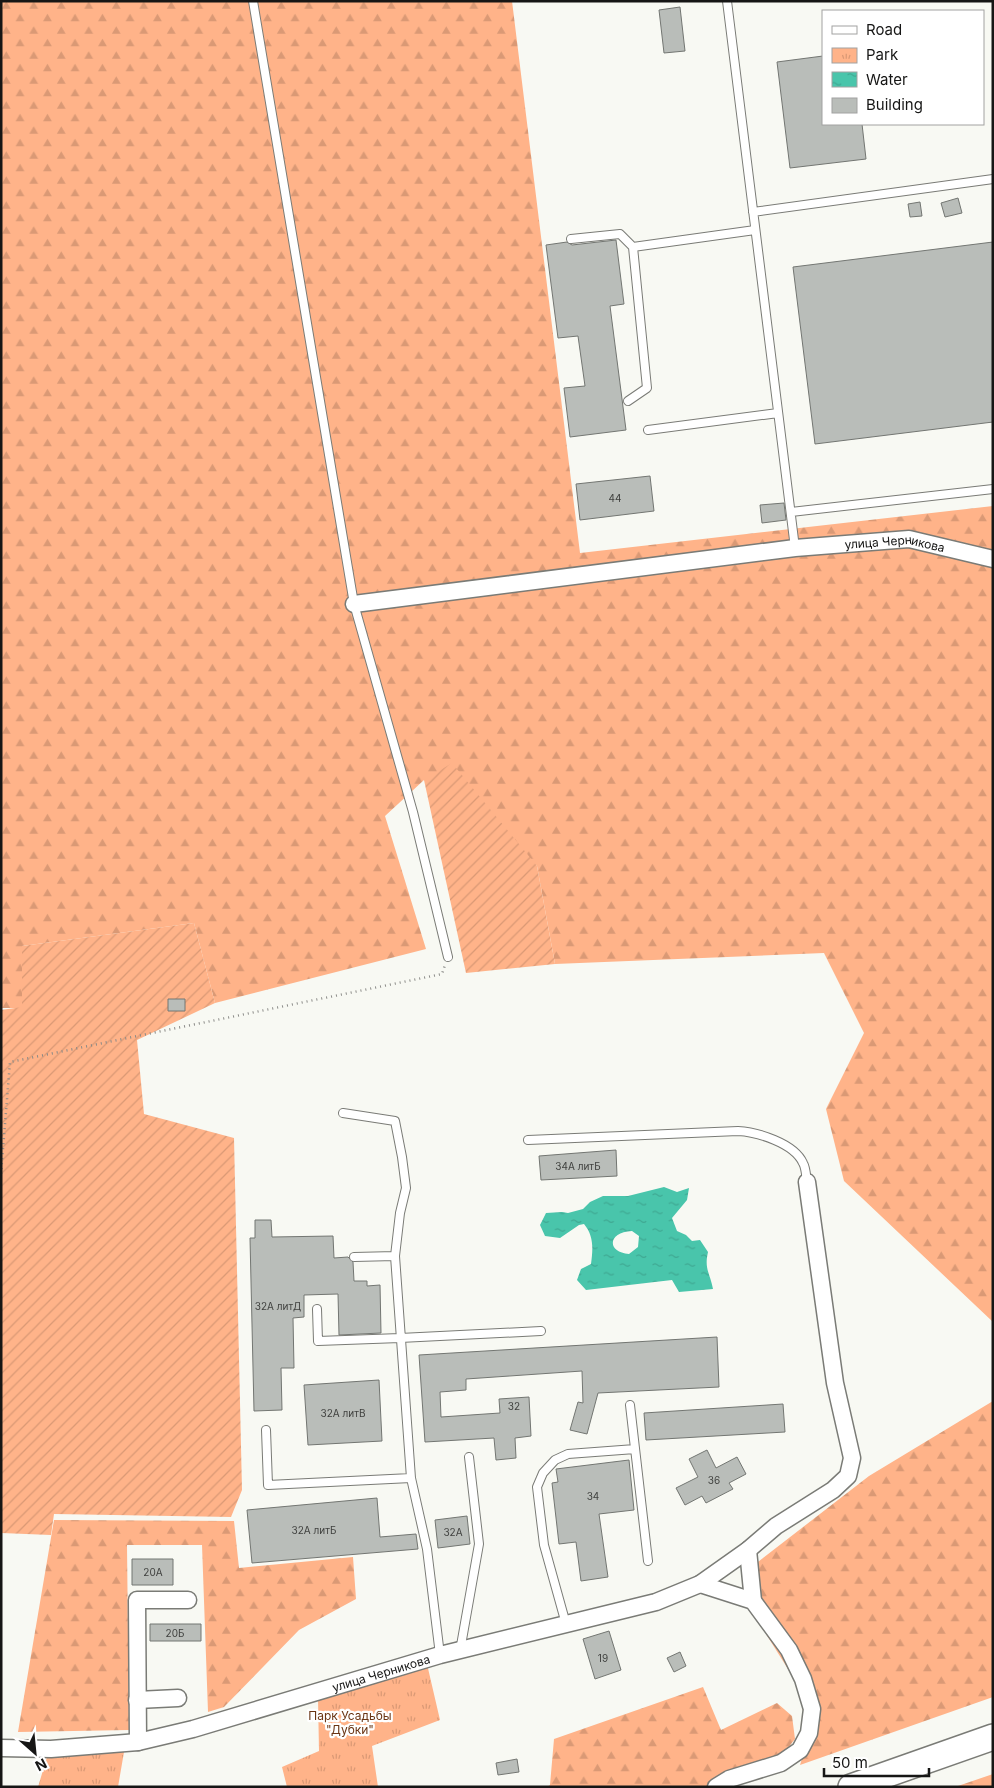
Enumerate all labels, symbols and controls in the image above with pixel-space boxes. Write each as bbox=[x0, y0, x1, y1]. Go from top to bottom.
legend bbox=[822, 10, 984, 125]
text: Road bbox=[866, 20, 902, 39]
text: Park bbox=[866, 45, 899, 64]
text: Water bbox=[866, 70, 908, 89]
text: Building bbox=[866, 95, 923, 114]
house number: 44 bbox=[609, 492, 621, 504]
street label: улица Черникова bbox=[844, 531, 947, 555]
house number: 34А литБ bbox=[555, 1160, 601, 1172]
house number: 32А литД bbox=[255, 1300, 301, 1312]
house number: 32 bbox=[508, 1400, 520, 1412]
house number: 32А литВ bbox=[320, 1407, 366, 1419]
house number: 36 bbox=[708, 1474, 720, 1486]
house number: 34 bbox=[587, 1490, 599, 1502]
house number: 32А литБ bbox=[292, 1524, 336, 1536]
house number: 32А bbox=[443, 1526, 463, 1538]
house number: 20А bbox=[143, 1566, 163, 1578]
house number: 20Б bbox=[166, 1627, 184, 1639]
street label: улица Черникова bbox=[330, 1651, 432, 1694]
house number: 19 bbox=[598, 1652, 608, 1664]
park label: Парк Усадьбы "Дубки" bbox=[308, 1708, 392, 1737]
north arrow bbox=[10, 1728, 60, 1778]
scale bar bbox=[824, 1746, 929, 1778]
text: 50 m bbox=[832, 1753, 868, 1772]
text: N bbox=[33, 1755, 50, 1775]

